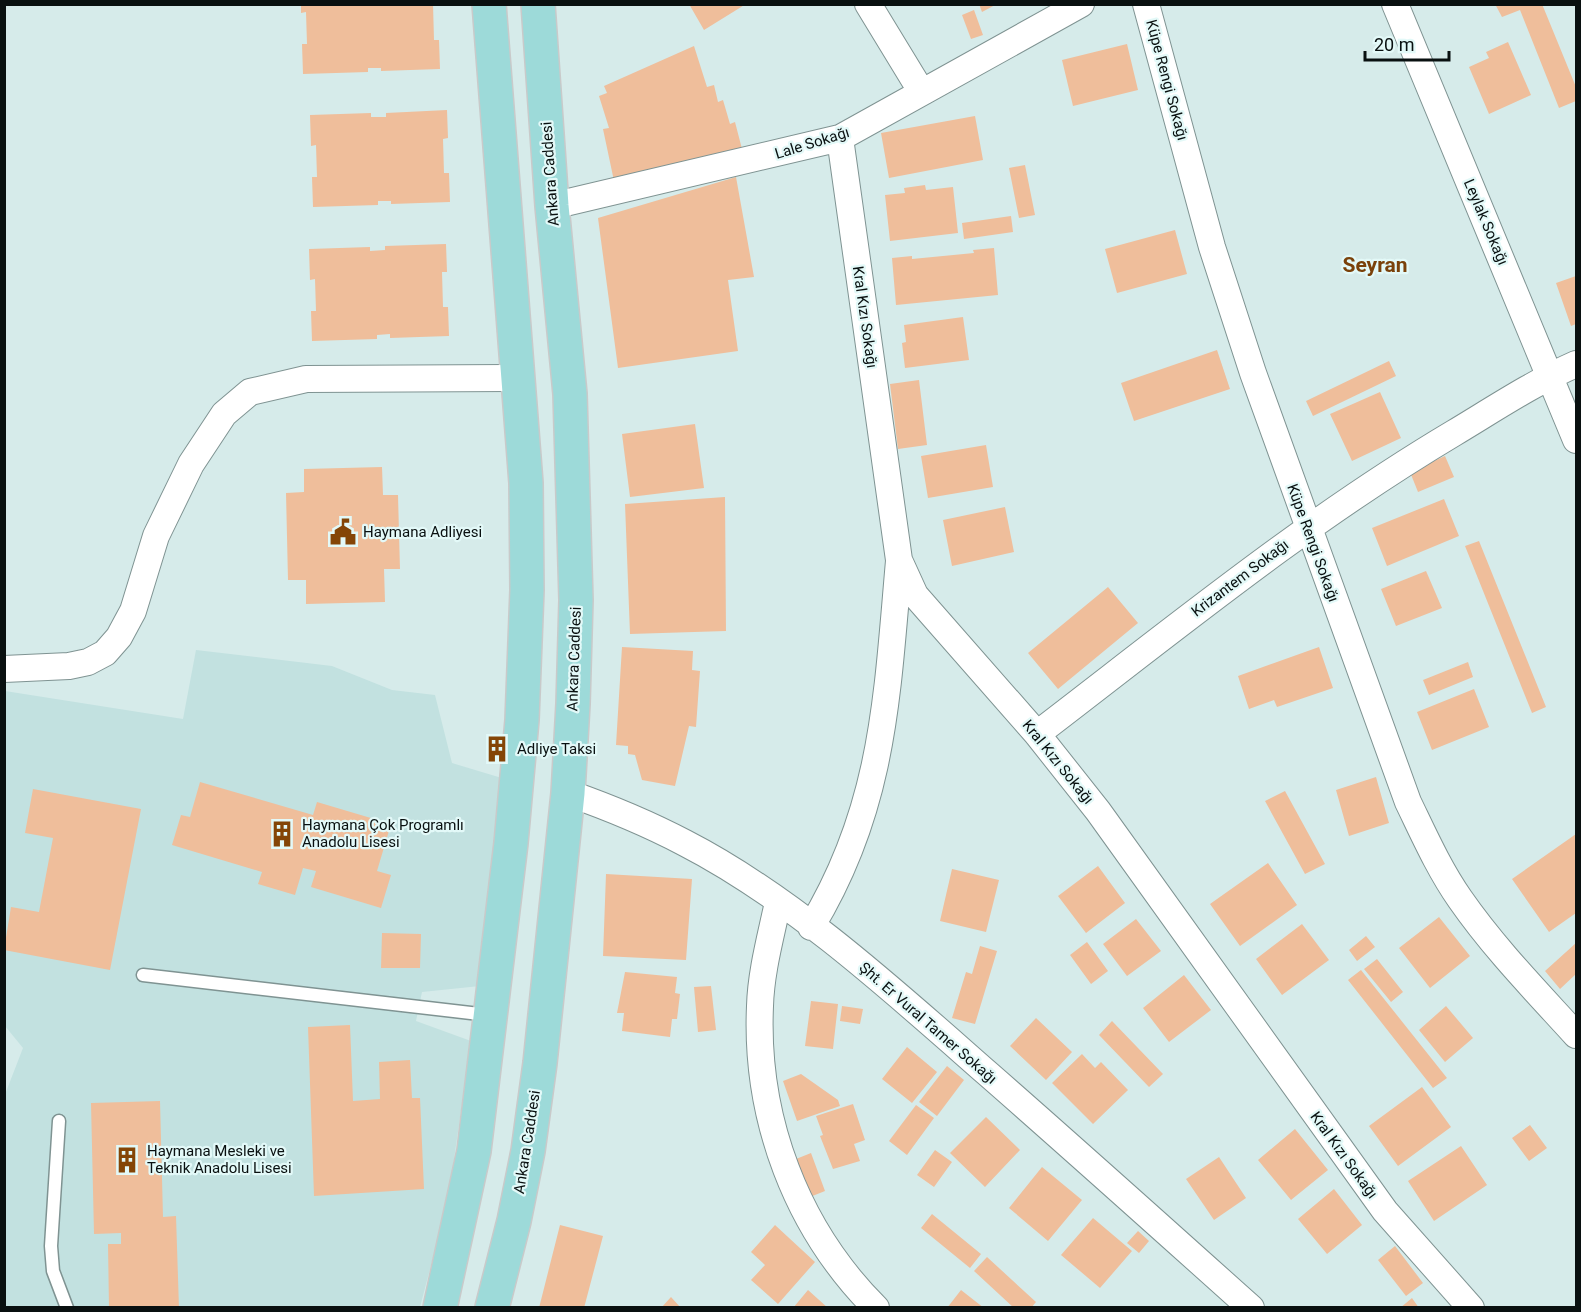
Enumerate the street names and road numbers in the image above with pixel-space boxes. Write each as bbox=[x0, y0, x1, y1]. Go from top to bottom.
street label: Küpe Rengi Sokağı bbox=[1142, 18, 1192, 142]
street label: Ankara Caddesi bbox=[537, 121, 563, 227]
street label: Lale Sokağı bbox=[773, 123, 851, 163]
street label: Leylak Sokağı bbox=[1460, 176, 1512, 268]
street label: Kral Kızı Sokağı bbox=[849, 265, 881, 369]
street label: Küpe Rengi Sokağı bbox=[1283, 482, 1343, 604]
street label: Krizantem Sokağı bbox=[1188, 536, 1292, 620]
street label: Ankara Caddesi bbox=[563, 606, 585, 712]
street label: Kral Kızı Sokağı bbox=[1019, 716, 1097, 808]
street label: Şht. Er Vural Tamer Sokağı bbox=[856, 958, 1000, 1088]
street label: Ankara Caddesi bbox=[510, 1089, 544, 1195]
street label: Kral Kızı Sokağı bbox=[1306, 1108, 1382, 1202]

